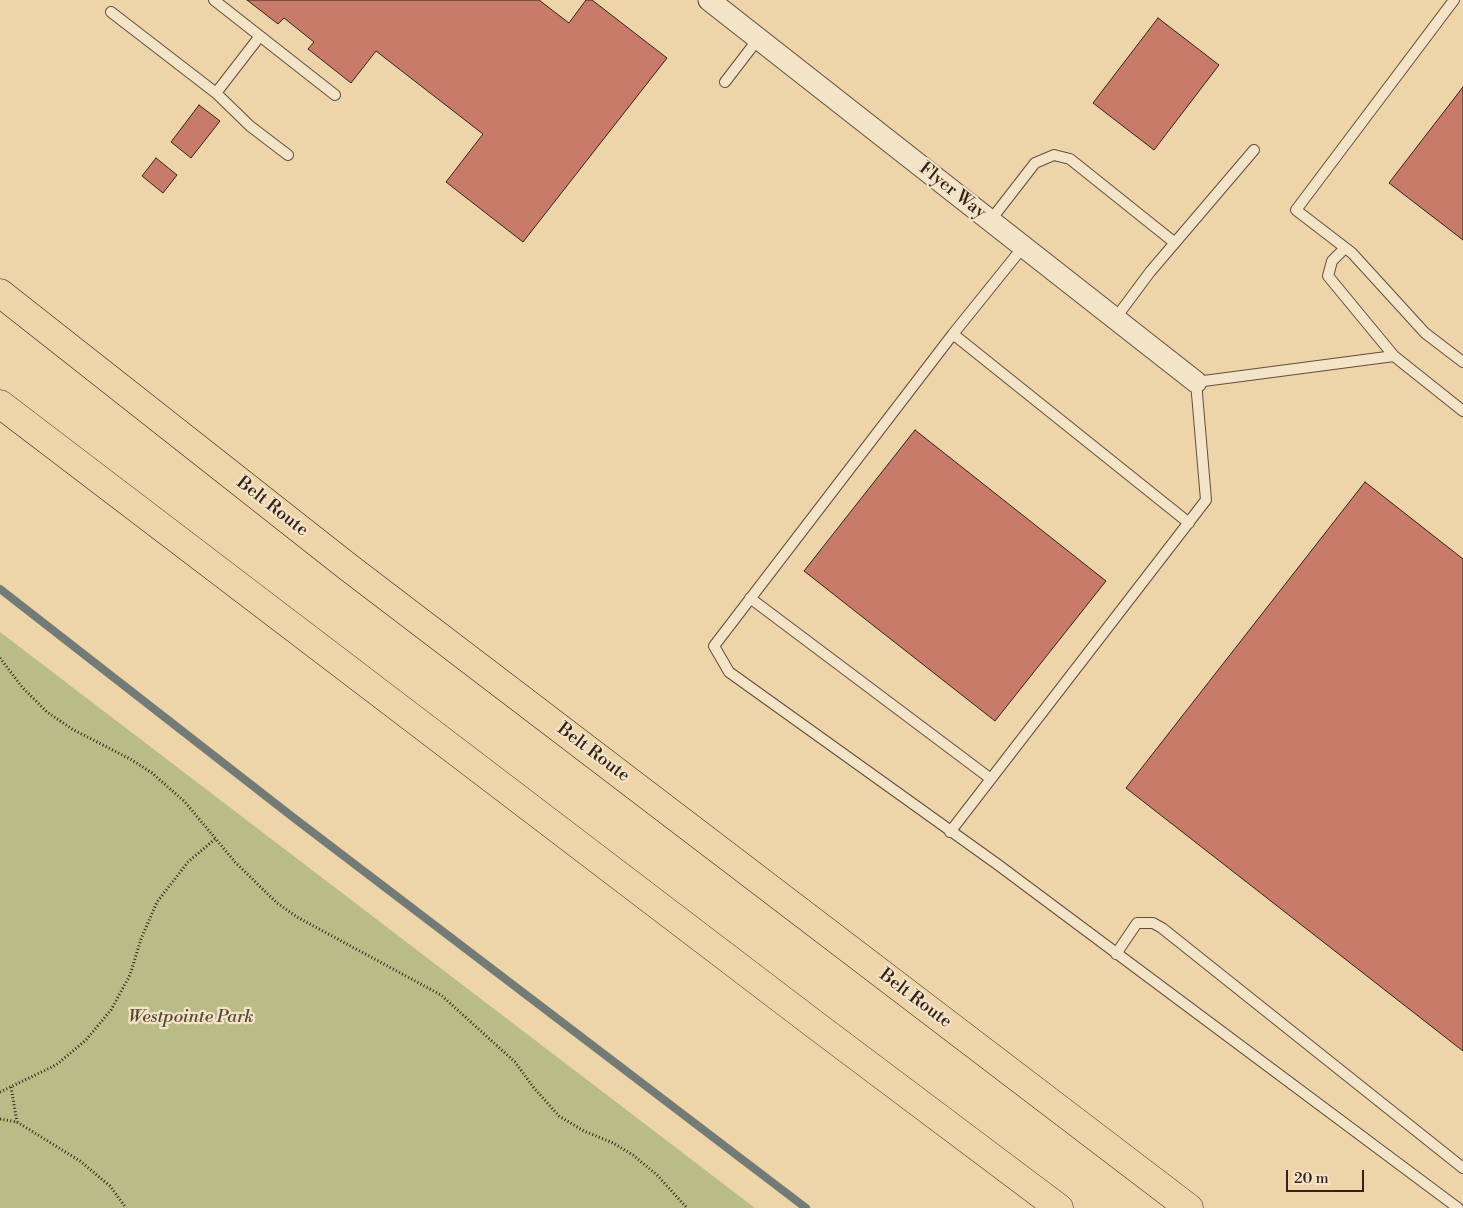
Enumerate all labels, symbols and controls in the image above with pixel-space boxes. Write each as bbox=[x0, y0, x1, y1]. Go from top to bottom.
street label: Flyer Way bbox=[914, 158, 990, 224]
street label: Belt Route bbox=[232, 472, 312, 542]
street label: Belt Route bbox=[553, 719, 633, 787]
street label: Belt Route bbox=[875, 965, 955, 1033]
park label: Westpointe Park bbox=[128, 1007, 254, 1029]
scale bar bbox=[1288, 1160, 1366, 1192]
text: 20 m bbox=[1294, 1169, 1329, 1188]

